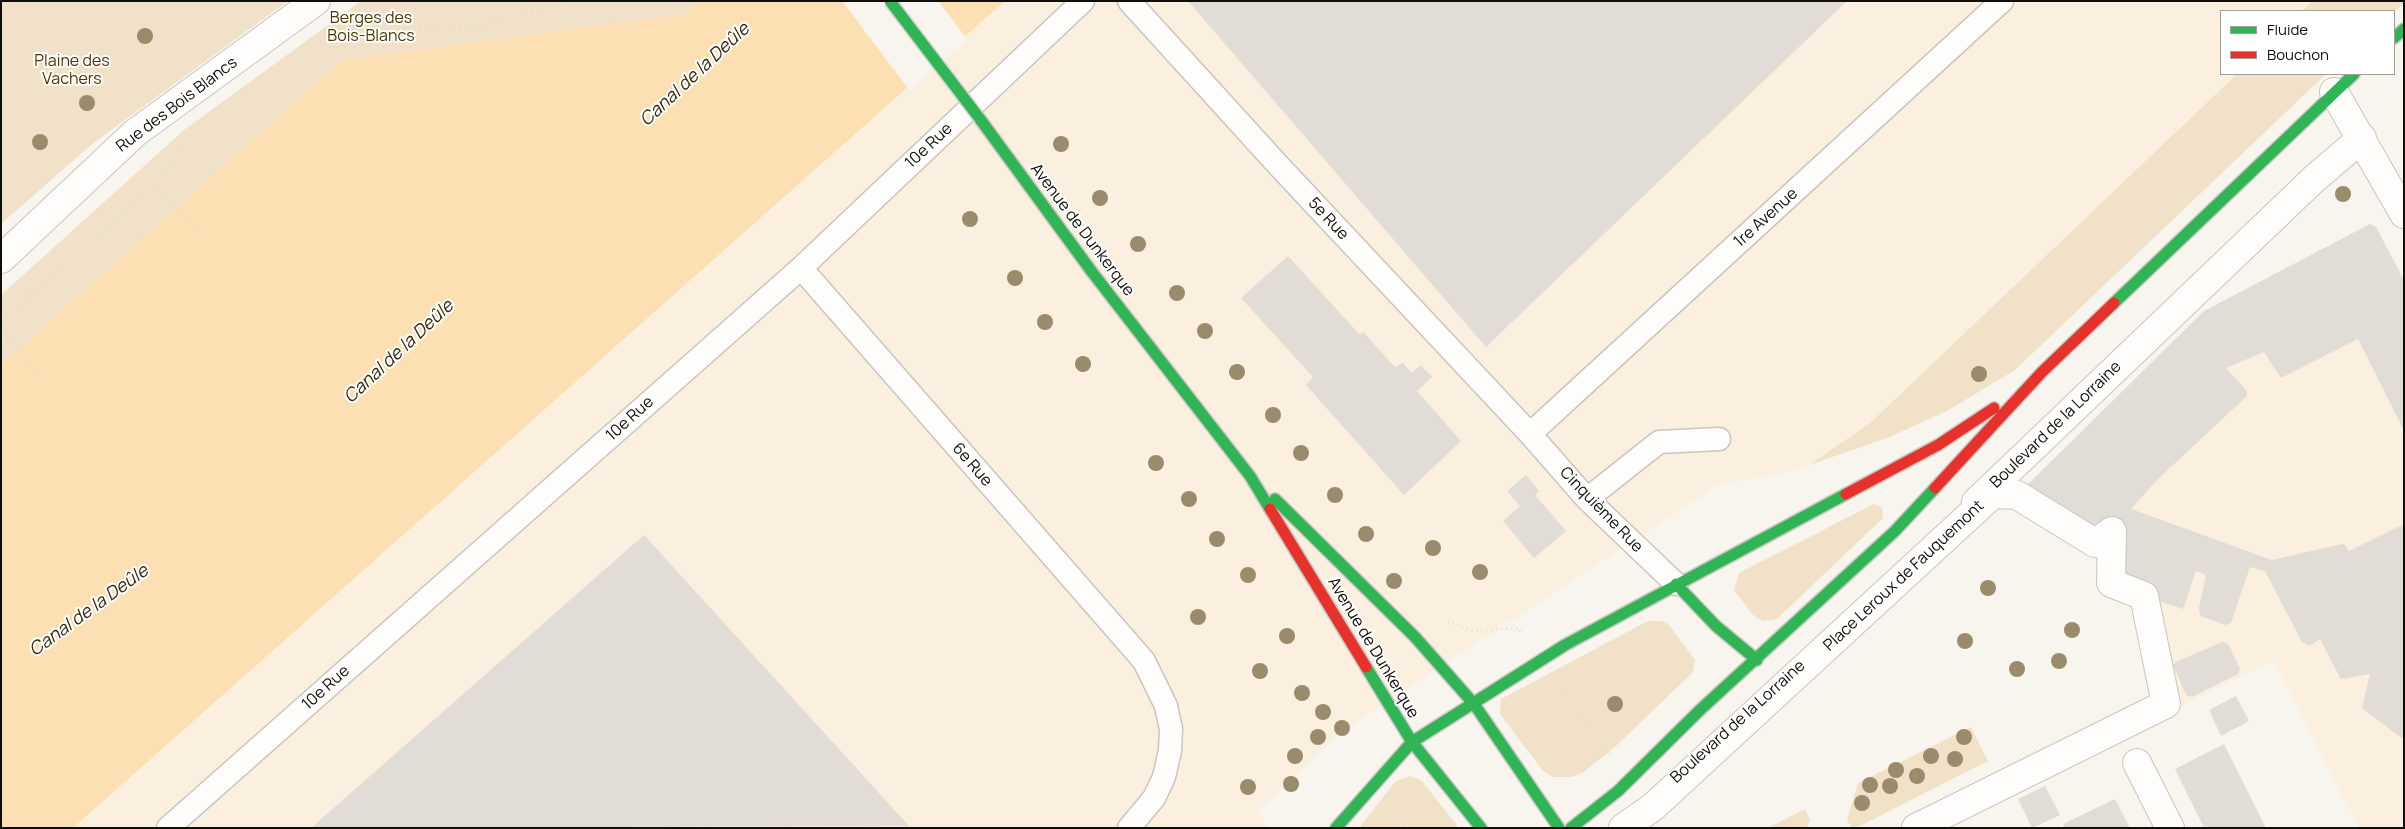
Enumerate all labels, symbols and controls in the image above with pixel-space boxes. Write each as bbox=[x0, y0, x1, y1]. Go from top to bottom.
park label: Berges des Bois-Blancs bbox=[327, 9, 415, 47]
legend bbox=[2220, 10, 2395, 75]
water label: Canal de la Deûle bbox=[636, 19, 754, 131]
text: Fluide bbox=[2267, 19, 2308, 40]
text: Bouchon bbox=[2267, 44, 2329, 65]
park label: Plaine des Vachers bbox=[34, 52, 110, 90]
street label: Rue des Bois Blancs bbox=[113, 53, 241, 157]
street label: 10e Rue bbox=[901, 119, 957, 173]
street label: Avenue de Dunkerque bbox=[1026, 160, 1138, 300]
street label: 1re Avenue bbox=[1730, 184, 1802, 252]
street label: 5e Rue bbox=[1304, 194, 1352, 244]
water label: Canal de la Deûle bbox=[340, 296, 458, 408]
street label: Boulevard de la Lorraine bbox=[1987, 357, 2125, 493]
street label: 10e Rue bbox=[602, 393, 658, 445]
street label: 6e Rue bbox=[948, 439, 996, 491]
street label: Cinquième Rue bbox=[1555, 463, 1647, 557]
street label: Place Leroux de Fauquemont bbox=[1820, 497, 1988, 655]
water label: Canal de la Deûle bbox=[25, 561, 153, 661]
street label: Avenue de Dunkerque bbox=[1323, 574, 1423, 722]
street label: Boulevard de la Lorraine bbox=[1667, 656, 1809, 788]
street label: 10e Rue bbox=[298, 662, 354, 714]

